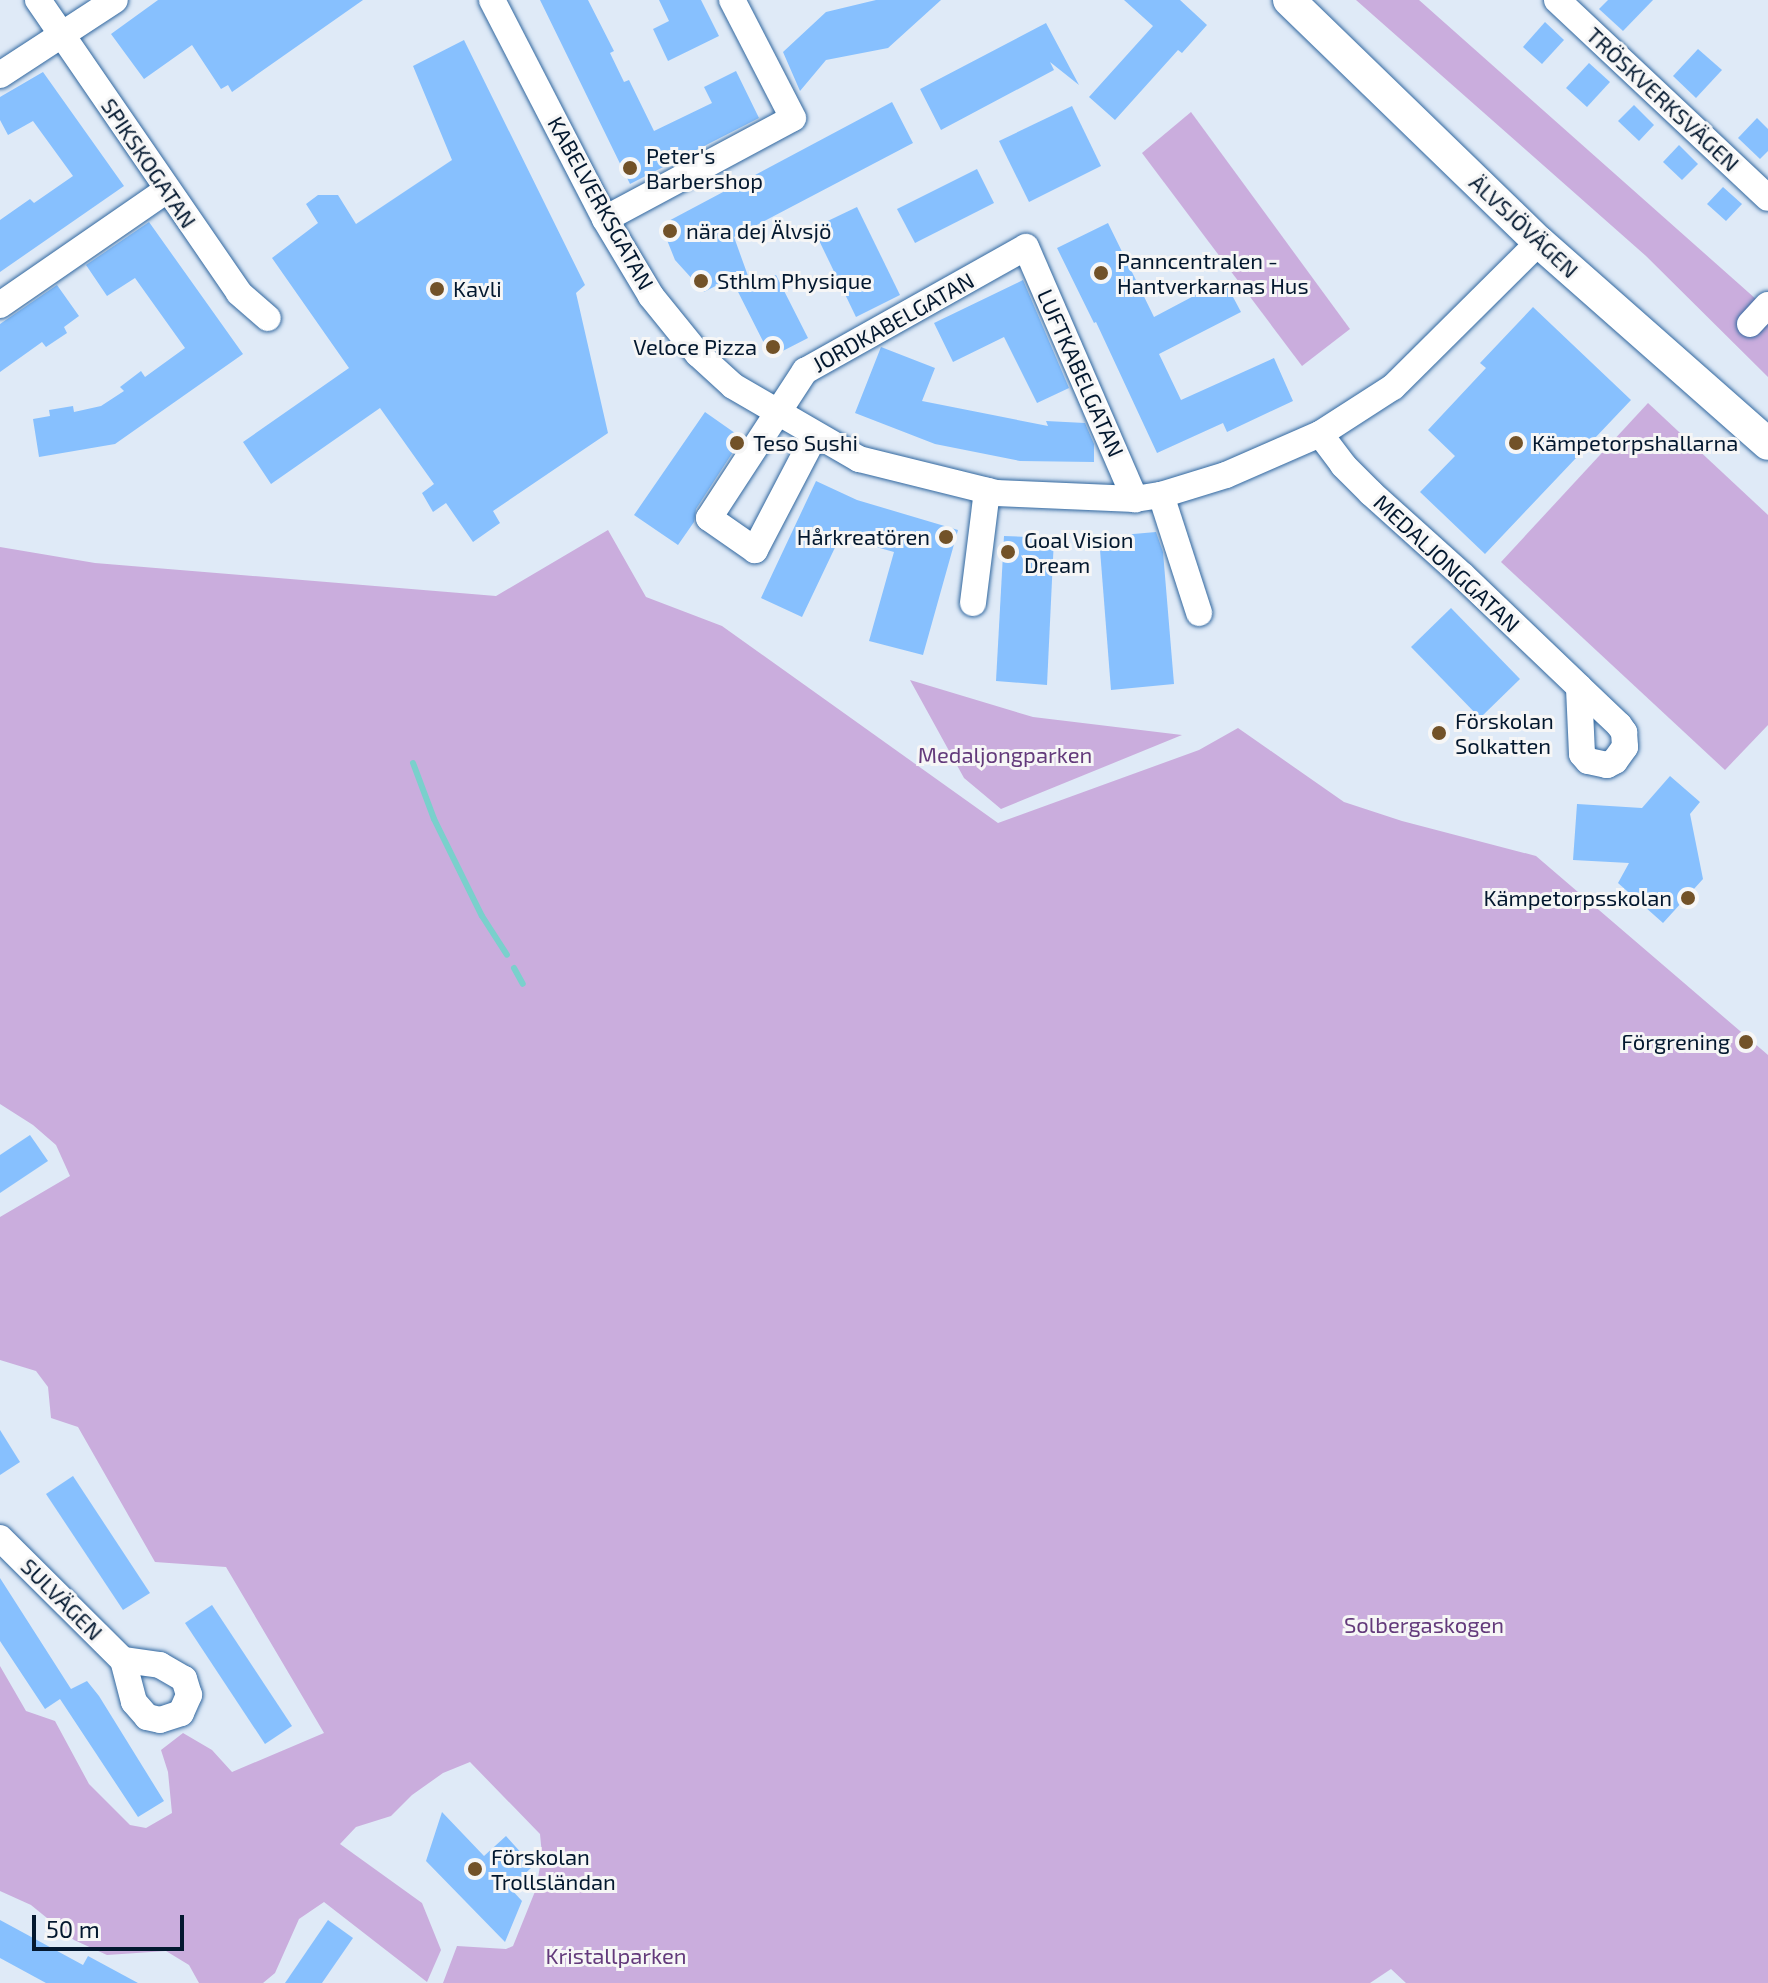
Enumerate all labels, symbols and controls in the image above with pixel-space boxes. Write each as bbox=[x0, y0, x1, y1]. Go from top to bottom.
street label: TRÖSKVERKSVÄGEN bbox=[1581, 21, 1745, 177]
street label: SPIKSKOGATAN bbox=[96, 93, 202, 233]
street label: KABELVERKSGATAN bbox=[542, 112, 660, 294]
place label: Peter's Barbershop bbox=[646, 142, 763, 194]
marker: Peter's Barbershop bbox=[621, 159, 639, 177]
street label: ÄLVSJÖVÄGEN bbox=[1464, 169, 1584, 283]
place label: nära dej Älvsjö bbox=[686, 218, 832, 244]
marker: nära dej Älvsjö bbox=[661, 222, 679, 240]
place label: Panncentralen - Hantverkarnas Hus bbox=[1117, 247, 1309, 298]
marker: Panncentralen - Hantverkarnas Hus bbox=[1092, 264, 1110, 282]
street label: JORDKABELGATAN bbox=[808, 267, 978, 377]
place label: Sthlm Physique bbox=[717, 268, 872, 294]
marker: Sthlm Physique bbox=[692, 272, 710, 290]
place label: Kavli bbox=[453, 276, 502, 302]
marker: Kavli bbox=[428, 280, 446, 298]
street label: LUFTKABELGATAN bbox=[1032, 285, 1130, 461]
place label: Veloce Pizza bbox=[633, 334, 757, 360]
marker: Veloce Pizza bbox=[764, 338, 782, 356]
place label: Teso Sushi bbox=[753, 430, 858, 456]
place label: Kämpetorpshallarna bbox=[1532, 430, 1738, 456]
marker: Teso Sushi bbox=[728, 434, 746, 452]
marker: Kämpetorpshallarna bbox=[1507, 434, 1525, 452]
street label: MEDALJONGGATAN bbox=[1369, 489, 1525, 637]
place label: Hårkreatören bbox=[797, 524, 930, 550]
place label: Goal Vision Dream bbox=[1024, 526, 1135, 578]
marker: Hårkreatören bbox=[937, 528, 955, 546]
marker: Goal Vision Dream bbox=[999, 543, 1017, 561]
place label: Förskolan Solkatten bbox=[1455, 707, 1554, 758]
marker: Förskolan Solkatten bbox=[1430, 724, 1448, 742]
park label: Medaljongparken bbox=[918, 742, 1092, 768]
place label: Kämpetorpsskolan bbox=[1484, 885, 1672, 911]
marker: Kämpetorpsskolan bbox=[1679, 889, 1697, 907]
place label: Förgrening bbox=[1621, 1029, 1730, 1055]
marker: Förgrening bbox=[1737, 1033, 1755, 1051]
street label: SULVÄGEN bbox=[16, 1553, 108, 1645]
park label: Solbergaskogen bbox=[1344, 1612, 1504, 1638]
place label: Förskolan Trollsländan bbox=[491, 1843, 616, 1894]
marker: Förskolan Trollsländan bbox=[466, 1860, 484, 1878]
scale bar bbox=[36, 1899, 188, 1949]
text: 50 m bbox=[46, 1914, 100, 1943]
park label: Kristallparken bbox=[545, 1943, 687, 1969]

